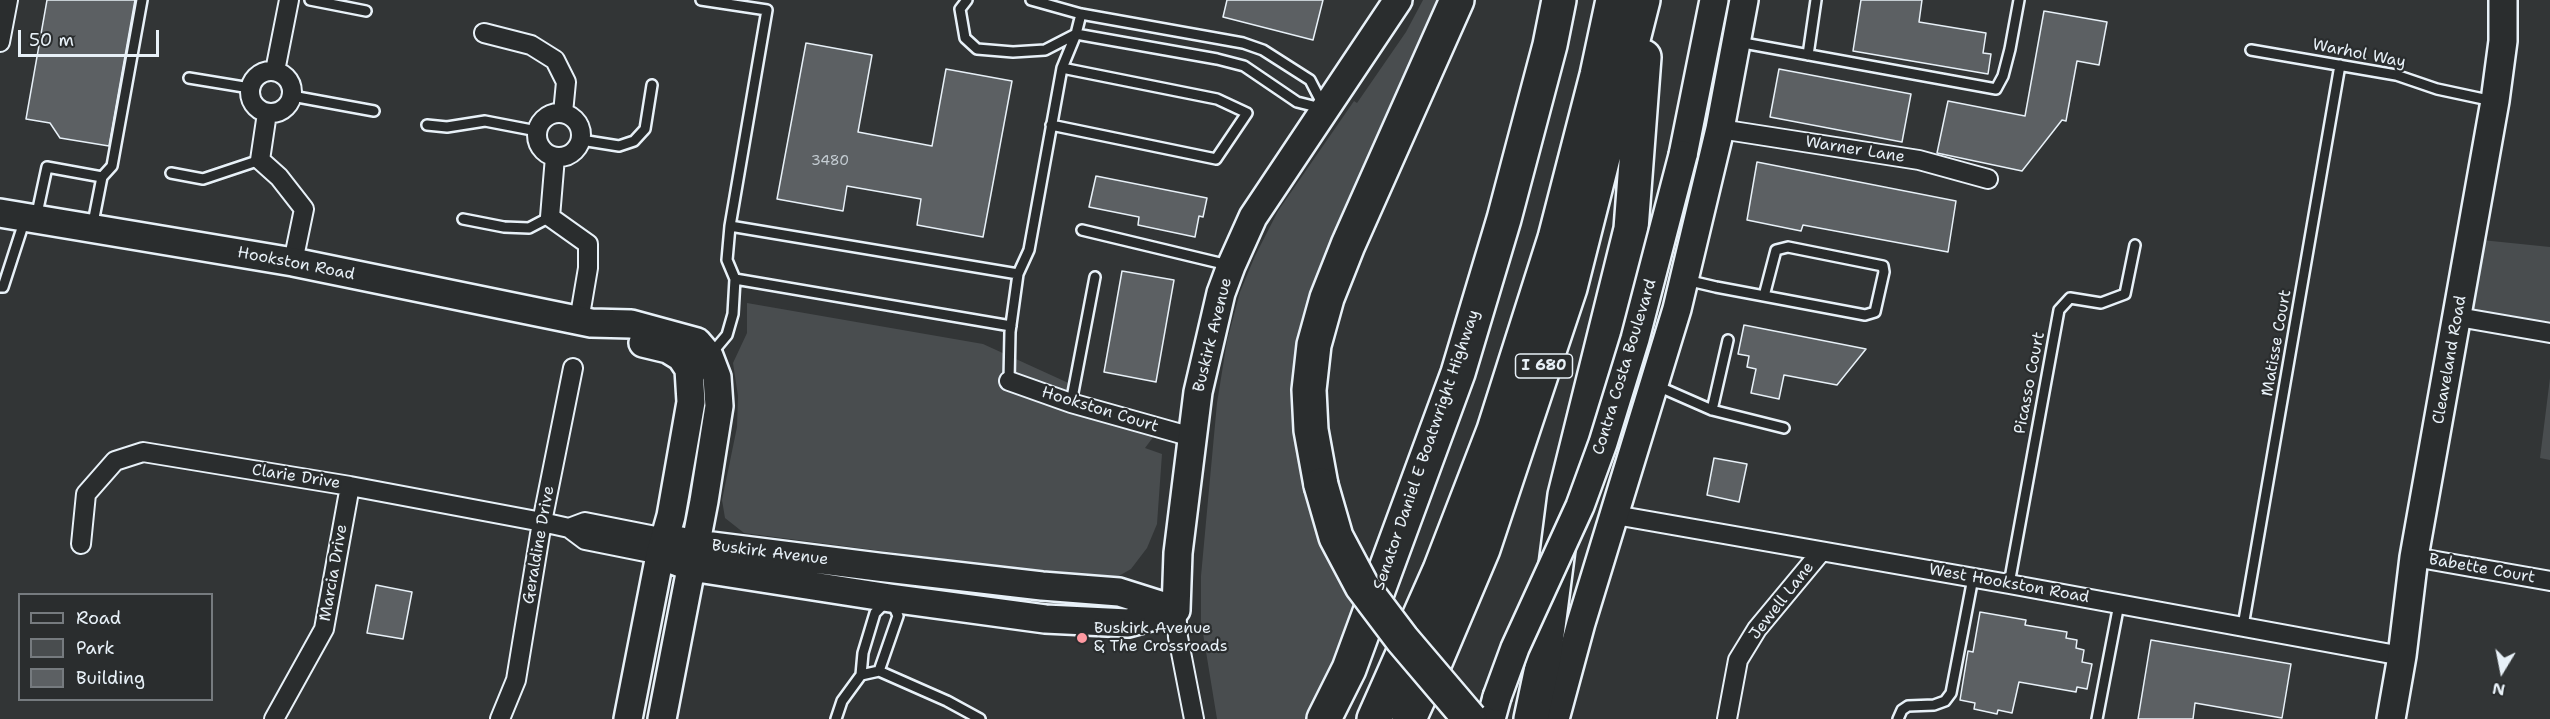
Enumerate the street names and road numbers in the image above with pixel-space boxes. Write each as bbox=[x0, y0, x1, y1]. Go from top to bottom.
street label: Warhol Way bbox=[2311, 36, 2407, 72]
street label: Warner Lane bbox=[1804, 133, 1906, 167]
street label: Hookston Road bbox=[236, 243, 356, 285]
street label: Buskirk Avenue bbox=[1190, 276, 1236, 394]
street label: Contra Costa Boulevard bbox=[1589, 277, 1661, 457]
street label: Matisse Court bbox=[2258, 288, 2296, 398]
street label: Cleaveland Road bbox=[2429, 294, 2471, 426]
street label: Senator Daniel E Boatwright Highway bbox=[1370, 307, 1484, 593]
street label: Picasso Court bbox=[2011, 330, 2049, 436]
road number: I 680 bbox=[1516, 354, 1572, 378]
street label: Hookston Court bbox=[1039, 383, 1161, 437]
street label: Clarie Drive bbox=[250, 461, 342, 493]
street label: Geraldine Drive bbox=[519, 484, 559, 606]
street label: Marcia Drive bbox=[316, 523, 352, 623]
street label: Buskirk Avenue bbox=[711, 536, 829, 570]
street label: Babette Court bbox=[2427, 550, 2537, 588]
street label: Jewell Lane bbox=[1746, 558, 1818, 644]
street label: West Hookston Road bbox=[1927, 560, 2091, 608]

